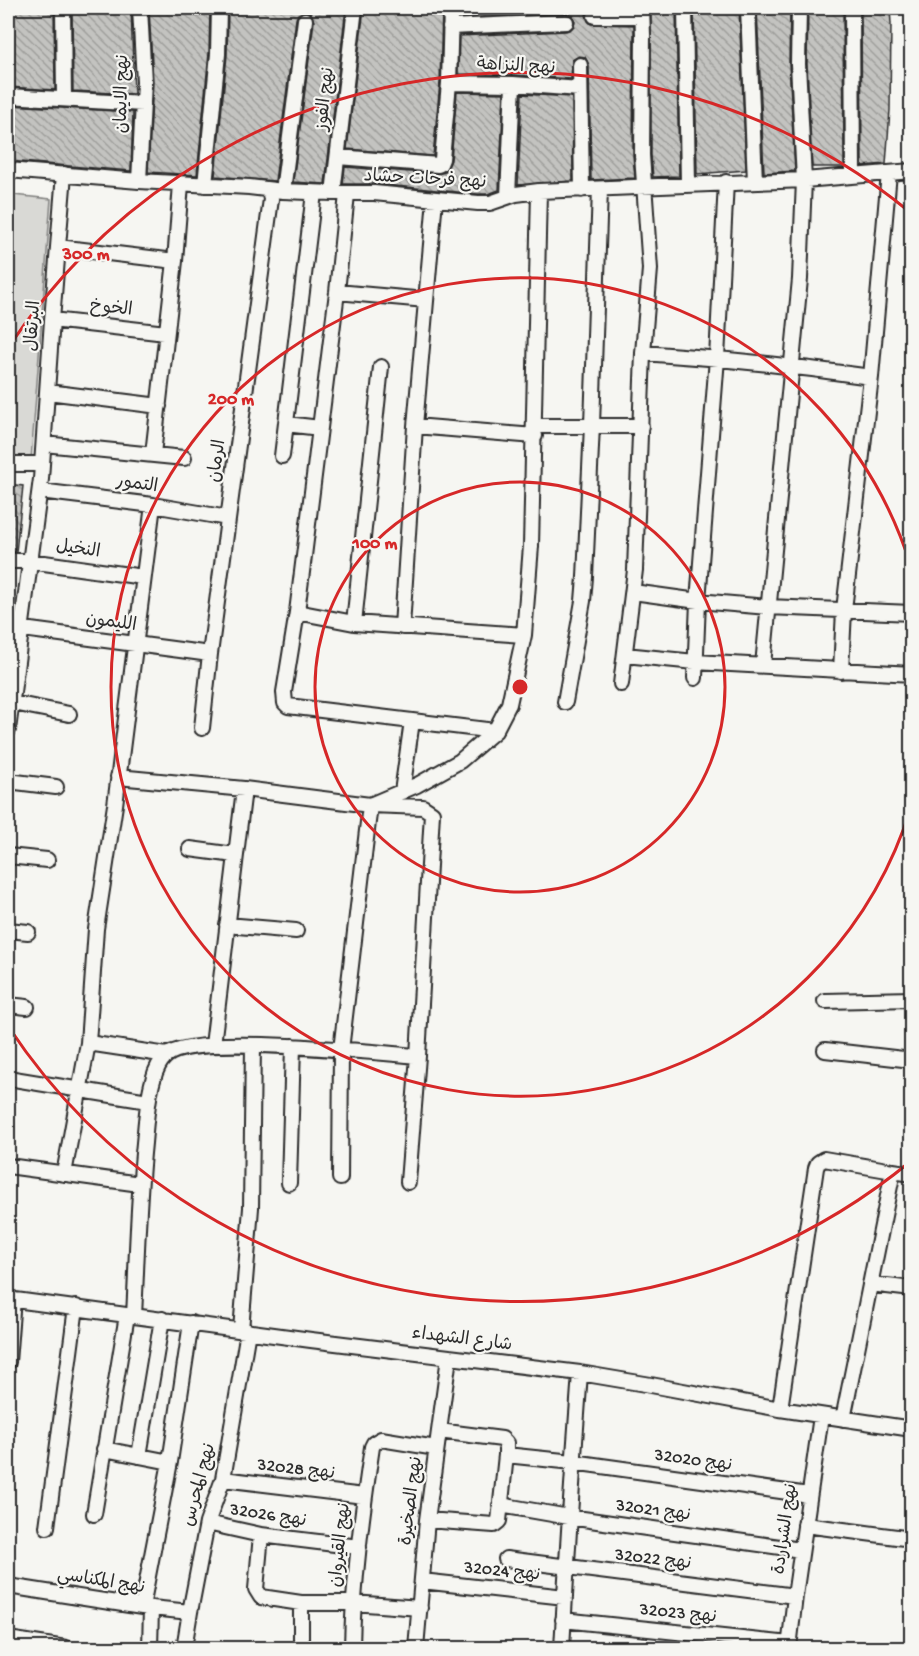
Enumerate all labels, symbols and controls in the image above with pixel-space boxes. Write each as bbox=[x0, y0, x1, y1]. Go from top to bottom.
street label: نهج الايمان bbox=[112, 54, 134, 134]
street label: نهج النزاهة bbox=[476, 54, 556, 80]
street label: نهج الفوز bbox=[312, 66, 340, 134]
street label: نهج فرحات حشاد bbox=[363, 166, 487, 194]
text: 300 m bbox=[62, 245, 110, 266]
street label: الخوخ bbox=[89, 296, 133, 322]
street label: البرتقال bbox=[22, 300, 46, 352]
text: 200 m bbox=[208, 390, 254, 411]
street label: الرمان bbox=[205, 438, 231, 484]
street label: التمور bbox=[114, 472, 159, 498]
text: 100 m bbox=[352, 534, 398, 555]
street label: النخيل bbox=[54, 536, 102, 564]
street label: الليمون bbox=[84, 609, 138, 637]
centre of rings bbox=[510, 677, 530, 697]
street label: شارع الشهداء bbox=[411, 1323, 513, 1357]
street label: نهج المحرس bbox=[179, 1441, 221, 1529]
street label: نهج 32020 bbox=[652, 1445, 733, 1477]
street label: نهج 32028 bbox=[255, 1455, 336, 1485]
street label: نهج الصخيرة bbox=[396, 1455, 428, 1547]
street label: نهج الشراردة bbox=[769, 1482, 803, 1576]
street label: نهج 32021 bbox=[613, 1495, 692, 1527]
street label: نهج 32026 bbox=[227, 1499, 308, 1532]
street label: نهج القيروان bbox=[326, 1502, 356, 1588]
street label: نهج 32022 bbox=[612, 1545, 693, 1575]
street label: نهج 32024 bbox=[462, 1557, 541, 1586]
street label: نهج المكناسي bbox=[55, 1565, 146, 1602]
street label: نهج 32023 bbox=[637, 1599, 718, 1628]

